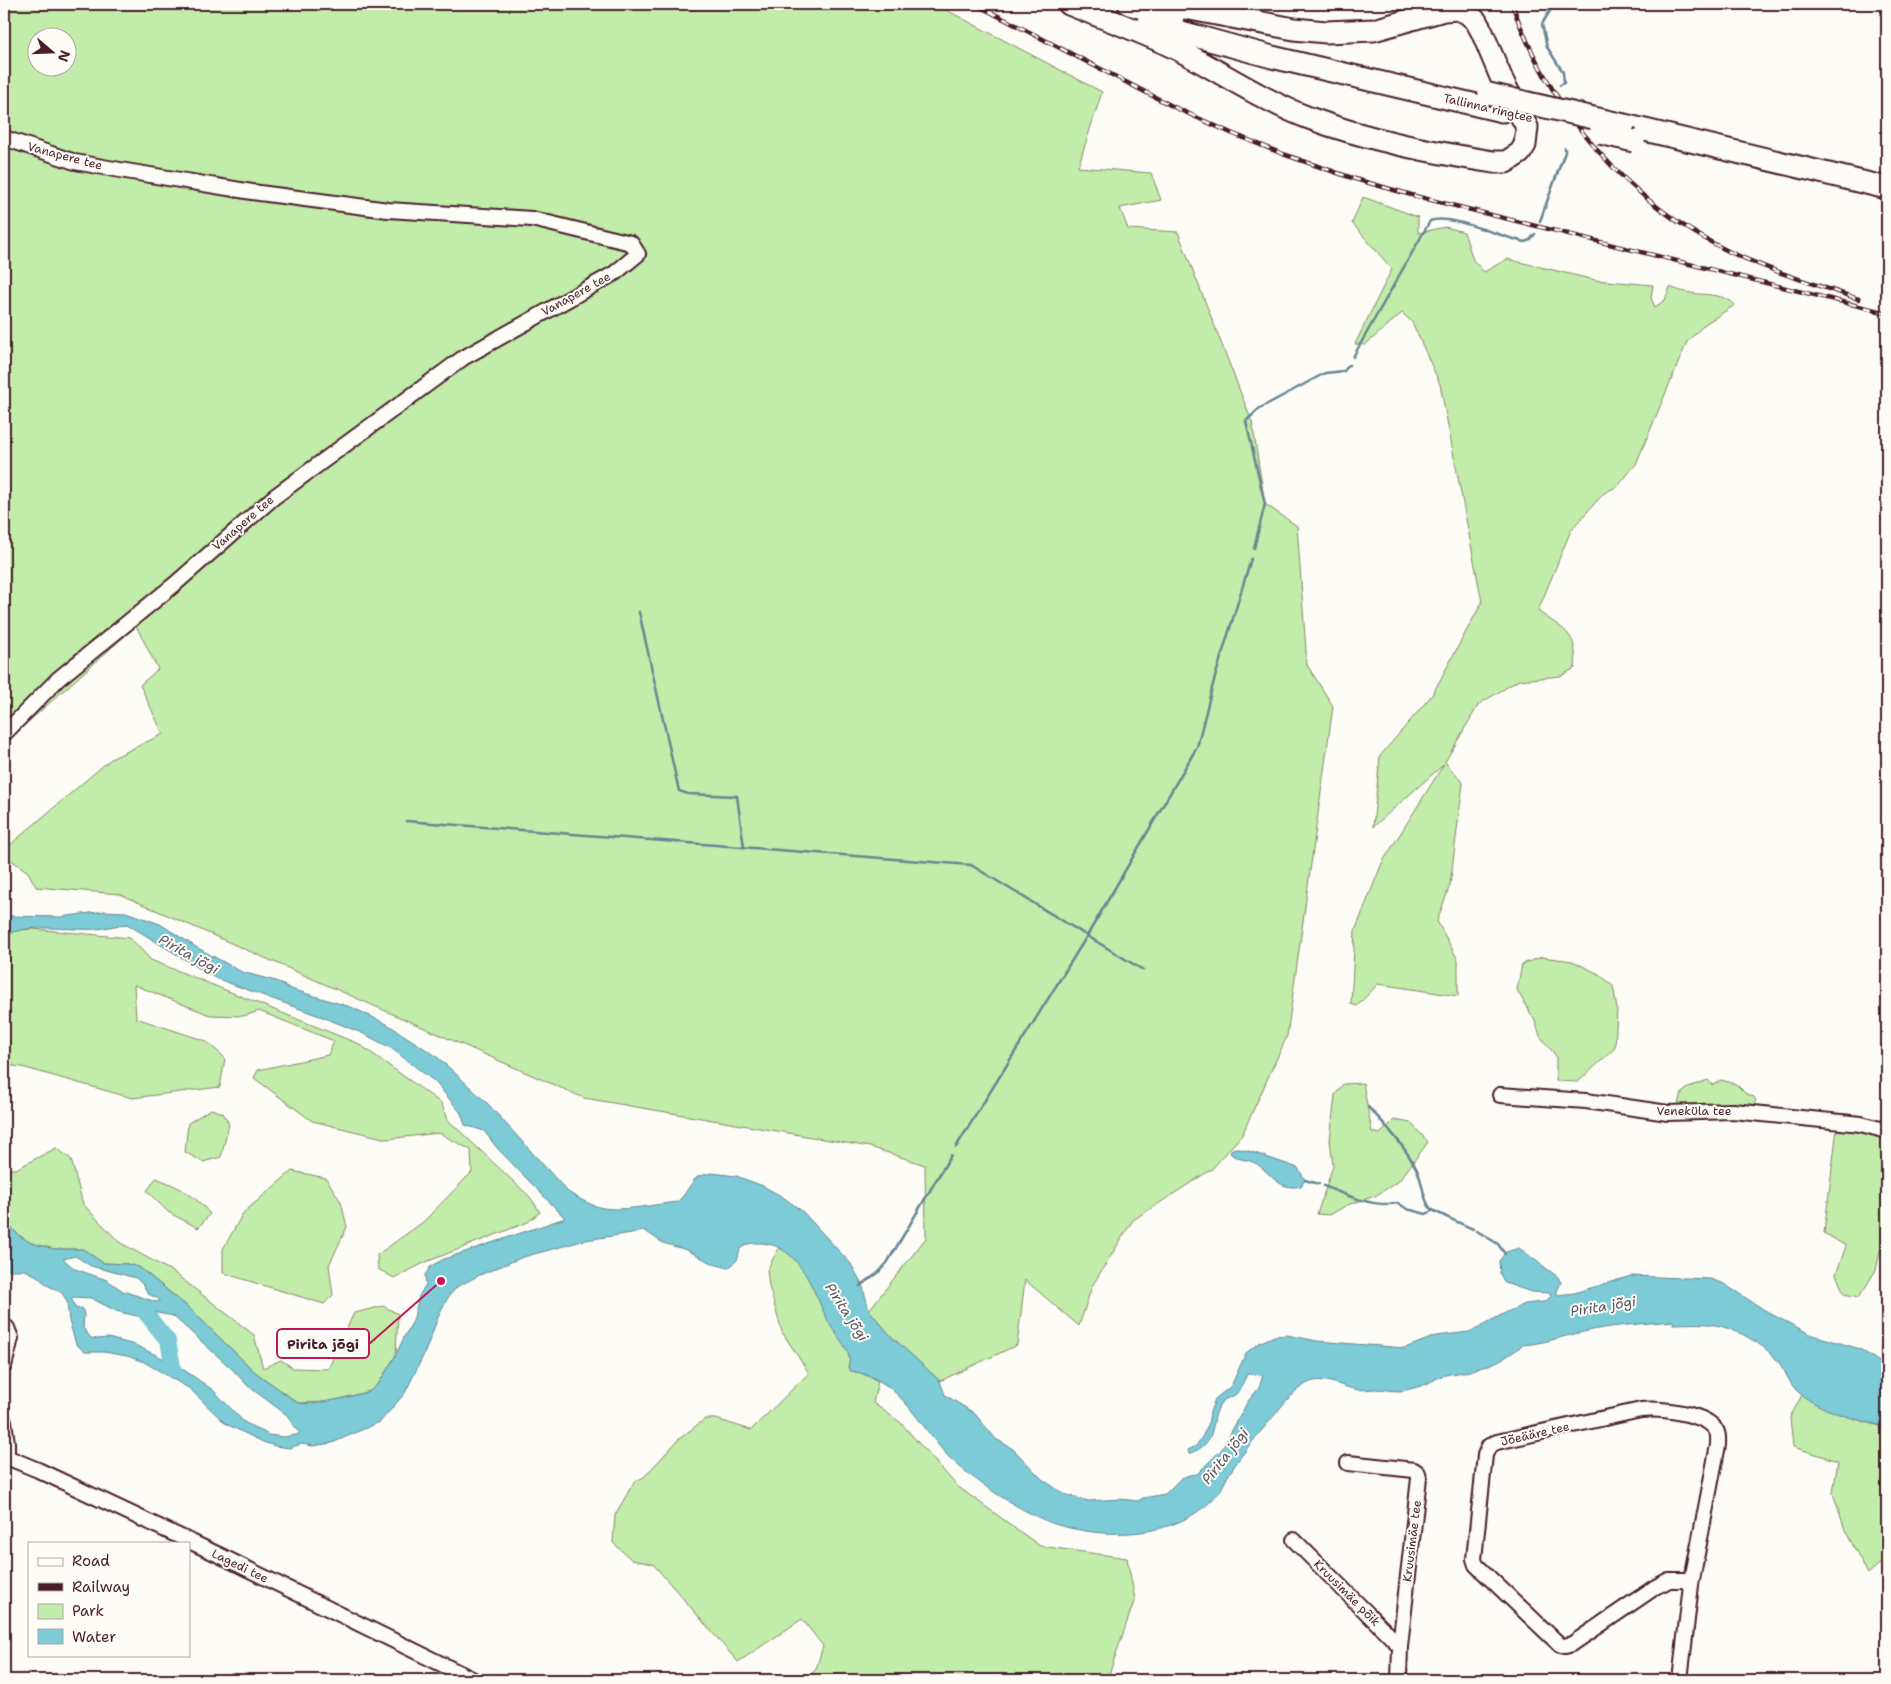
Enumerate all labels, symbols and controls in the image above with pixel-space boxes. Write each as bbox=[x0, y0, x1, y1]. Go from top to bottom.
north arrow bbox=[28, 28, 78, 78]
text: N bbox=[54, 48, 75, 64]
street label: Tallinna ringtee bbox=[1442, 90, 1534, 126]
street label: Vanapere tee bbox=[26, 138, 104, 174]
street label: Vanapere tee bbox=[539, 268, 614, 320]
street label: Vanapere tee bbox=[209, 492, 277, 554]
water label: Pirita jõgi bbox=[156, 930, 223, 978]
street label: Veneküla tee bbox=[1657, 1103, 1732, 1119]
water label: Pirita jõgi bbox=[821, 1279, 873, 1345]
water label: Pirita jõgi bbox=[1569, 1292, 1638, 1320]
callout: Pirita jõgi bbox=[277, 1329, 369, 1358]
text: Pirita jõgi bbox=[287, 1335, 359, 1353]
street label: Jõeääre tee bbox=[1499, 1418, 1571, 1450]
water label: Pirita jõgi bbox=[1198, 1424, 1253, 1488]
street label: Kruusimäe tee bbox=[1399, 1499, 1425, 1583]
legend bbox=[28, 1542, 190, 1656]
street label: Lagedi tee bbox=[209, 1545, 271, 1587]
text: Road bbox=[72, 1551, 110, 1571]
street label: Kruusimäe põik bbox=[1310, 1556, 1384, 1630]
text: Railway bbox=[72, 1577, 130, 1597]
text: Park bbox=[72, 1601, 104, 1621]
text: Water bbox=[72, 1627, 116, 1647]

